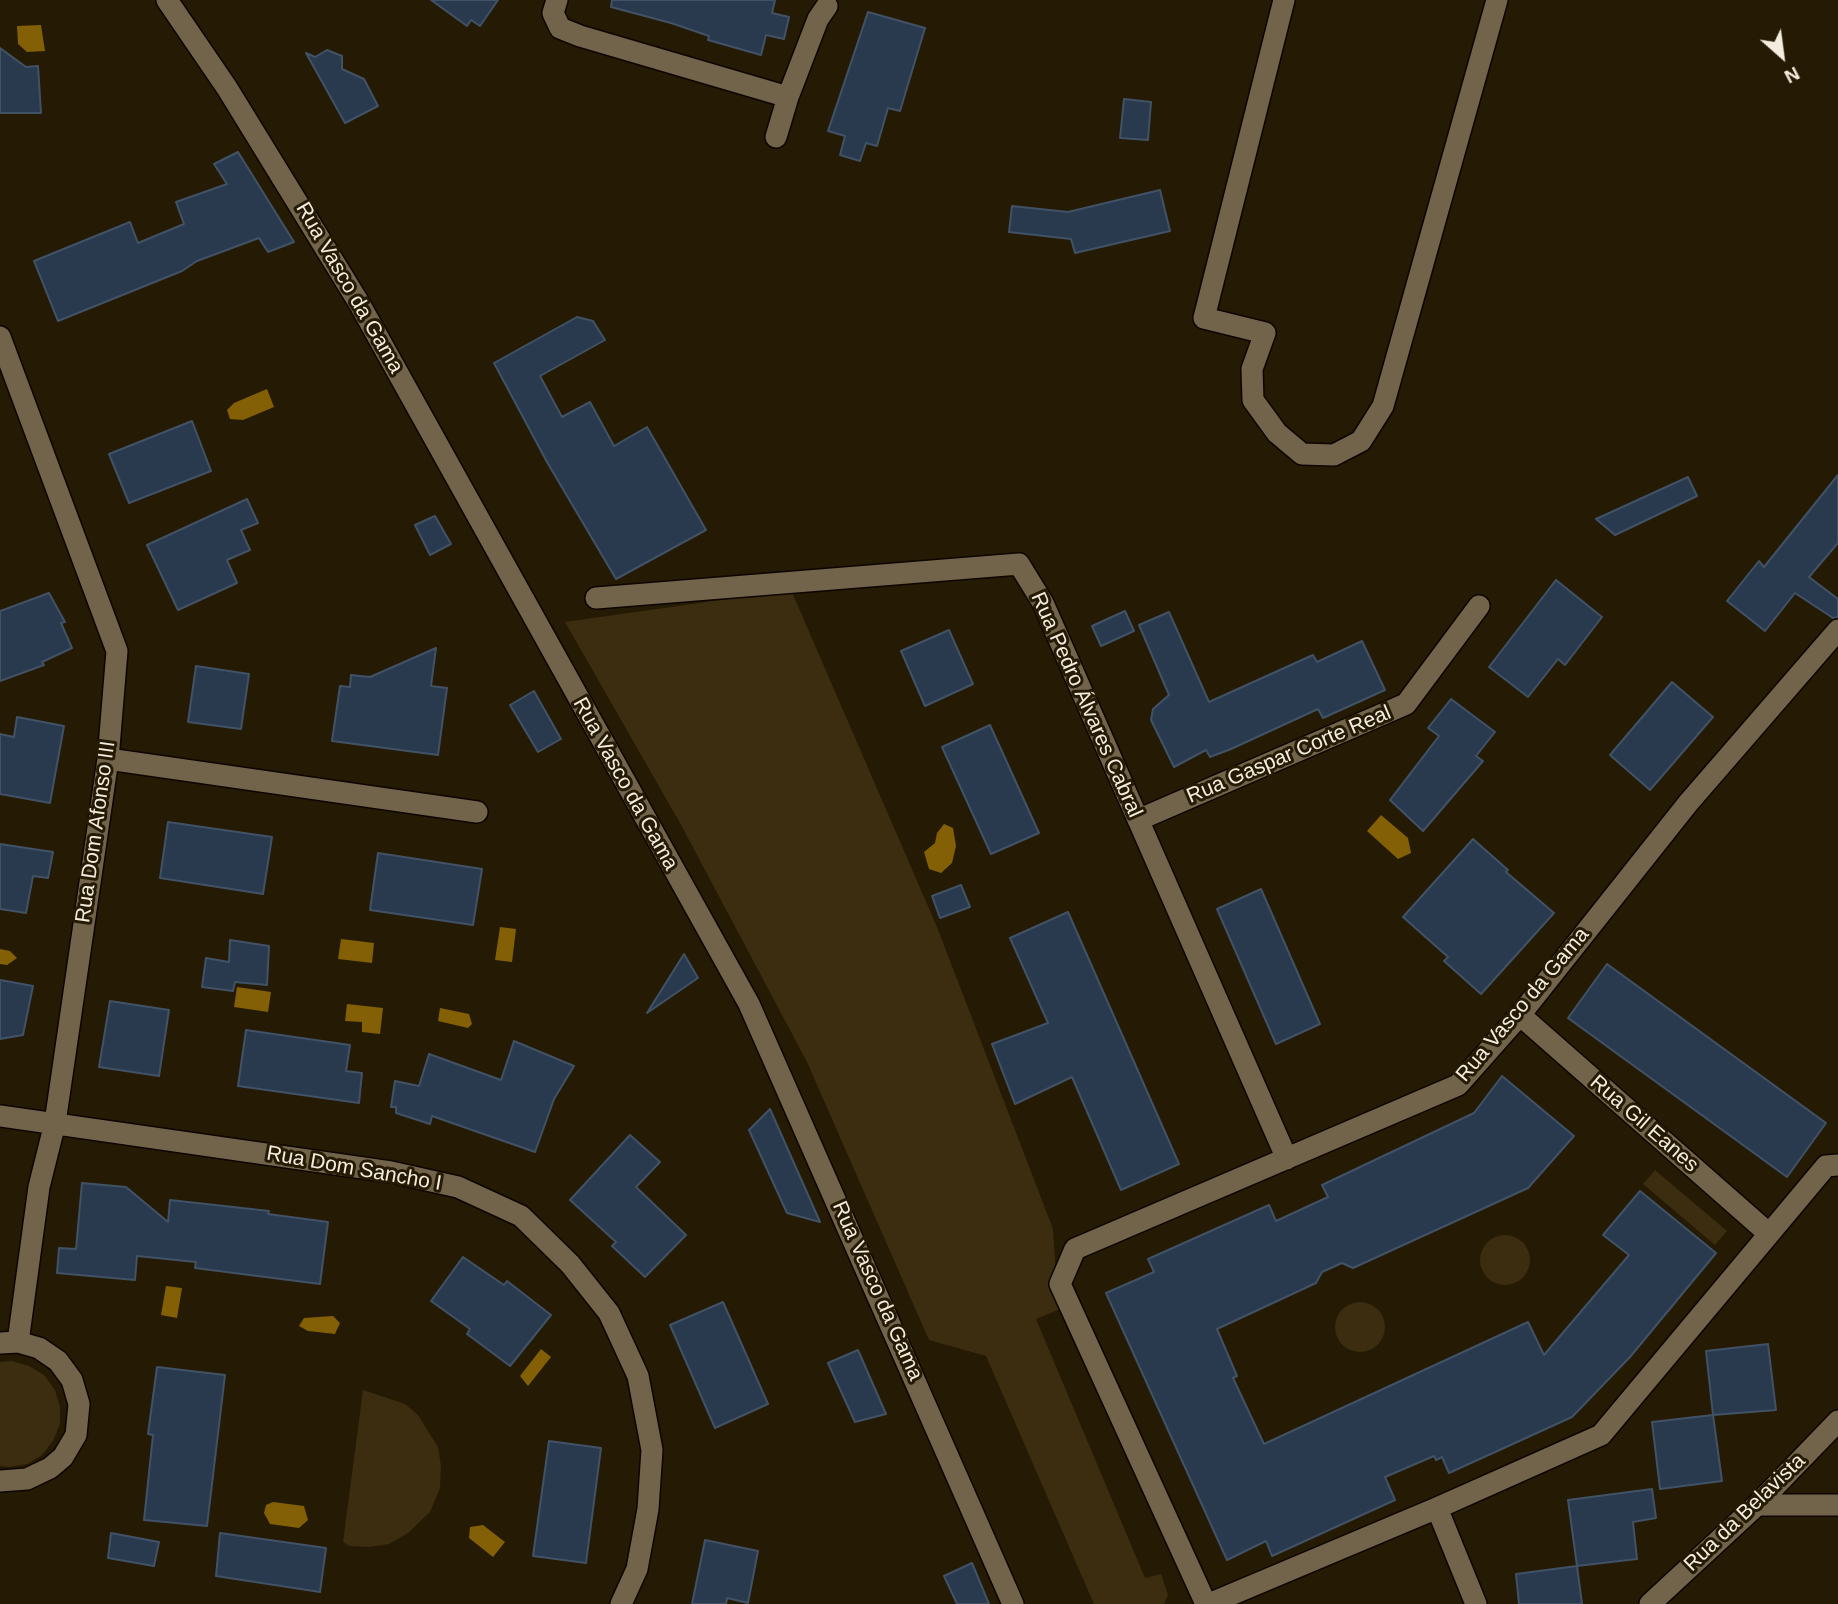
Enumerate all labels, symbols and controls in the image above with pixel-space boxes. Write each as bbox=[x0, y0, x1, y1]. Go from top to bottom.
north arrow bbox=[1747, 21, 1817, 91]
text: N bbox=[1781, 62, 1803, 87]
street label: Rua Vasco da Gama bbox=[290, 198, 408, 378]
street label: Rua Pedro Álvares Cabral bbox=[1025, 588, 1147, 822]
street label: Rua Vasco da Gama bbox=[567, 693, 683, 875]
street label: Rua Gaspar Corte Real bbox=[1183, 701, 1395, 809]
street label: Rua Dom Afonso III bbox=[71, 740, 121, 924]
street label: Rua Vasco da Gama bbox=[1451, 923, 1595, 1087]
street label: Rua Gil Eanes bbox=[1585, 1070, 1703, 1178]
street label: Rua Dom Sancho I bbox=[264, 1141, 444, 1197]
street label: Rua Vasco da Gama bbox=[826, 1198, 928, 1384]
street label: Rua da Belavista bbox=[1679, 1449, 1811, 1577]

